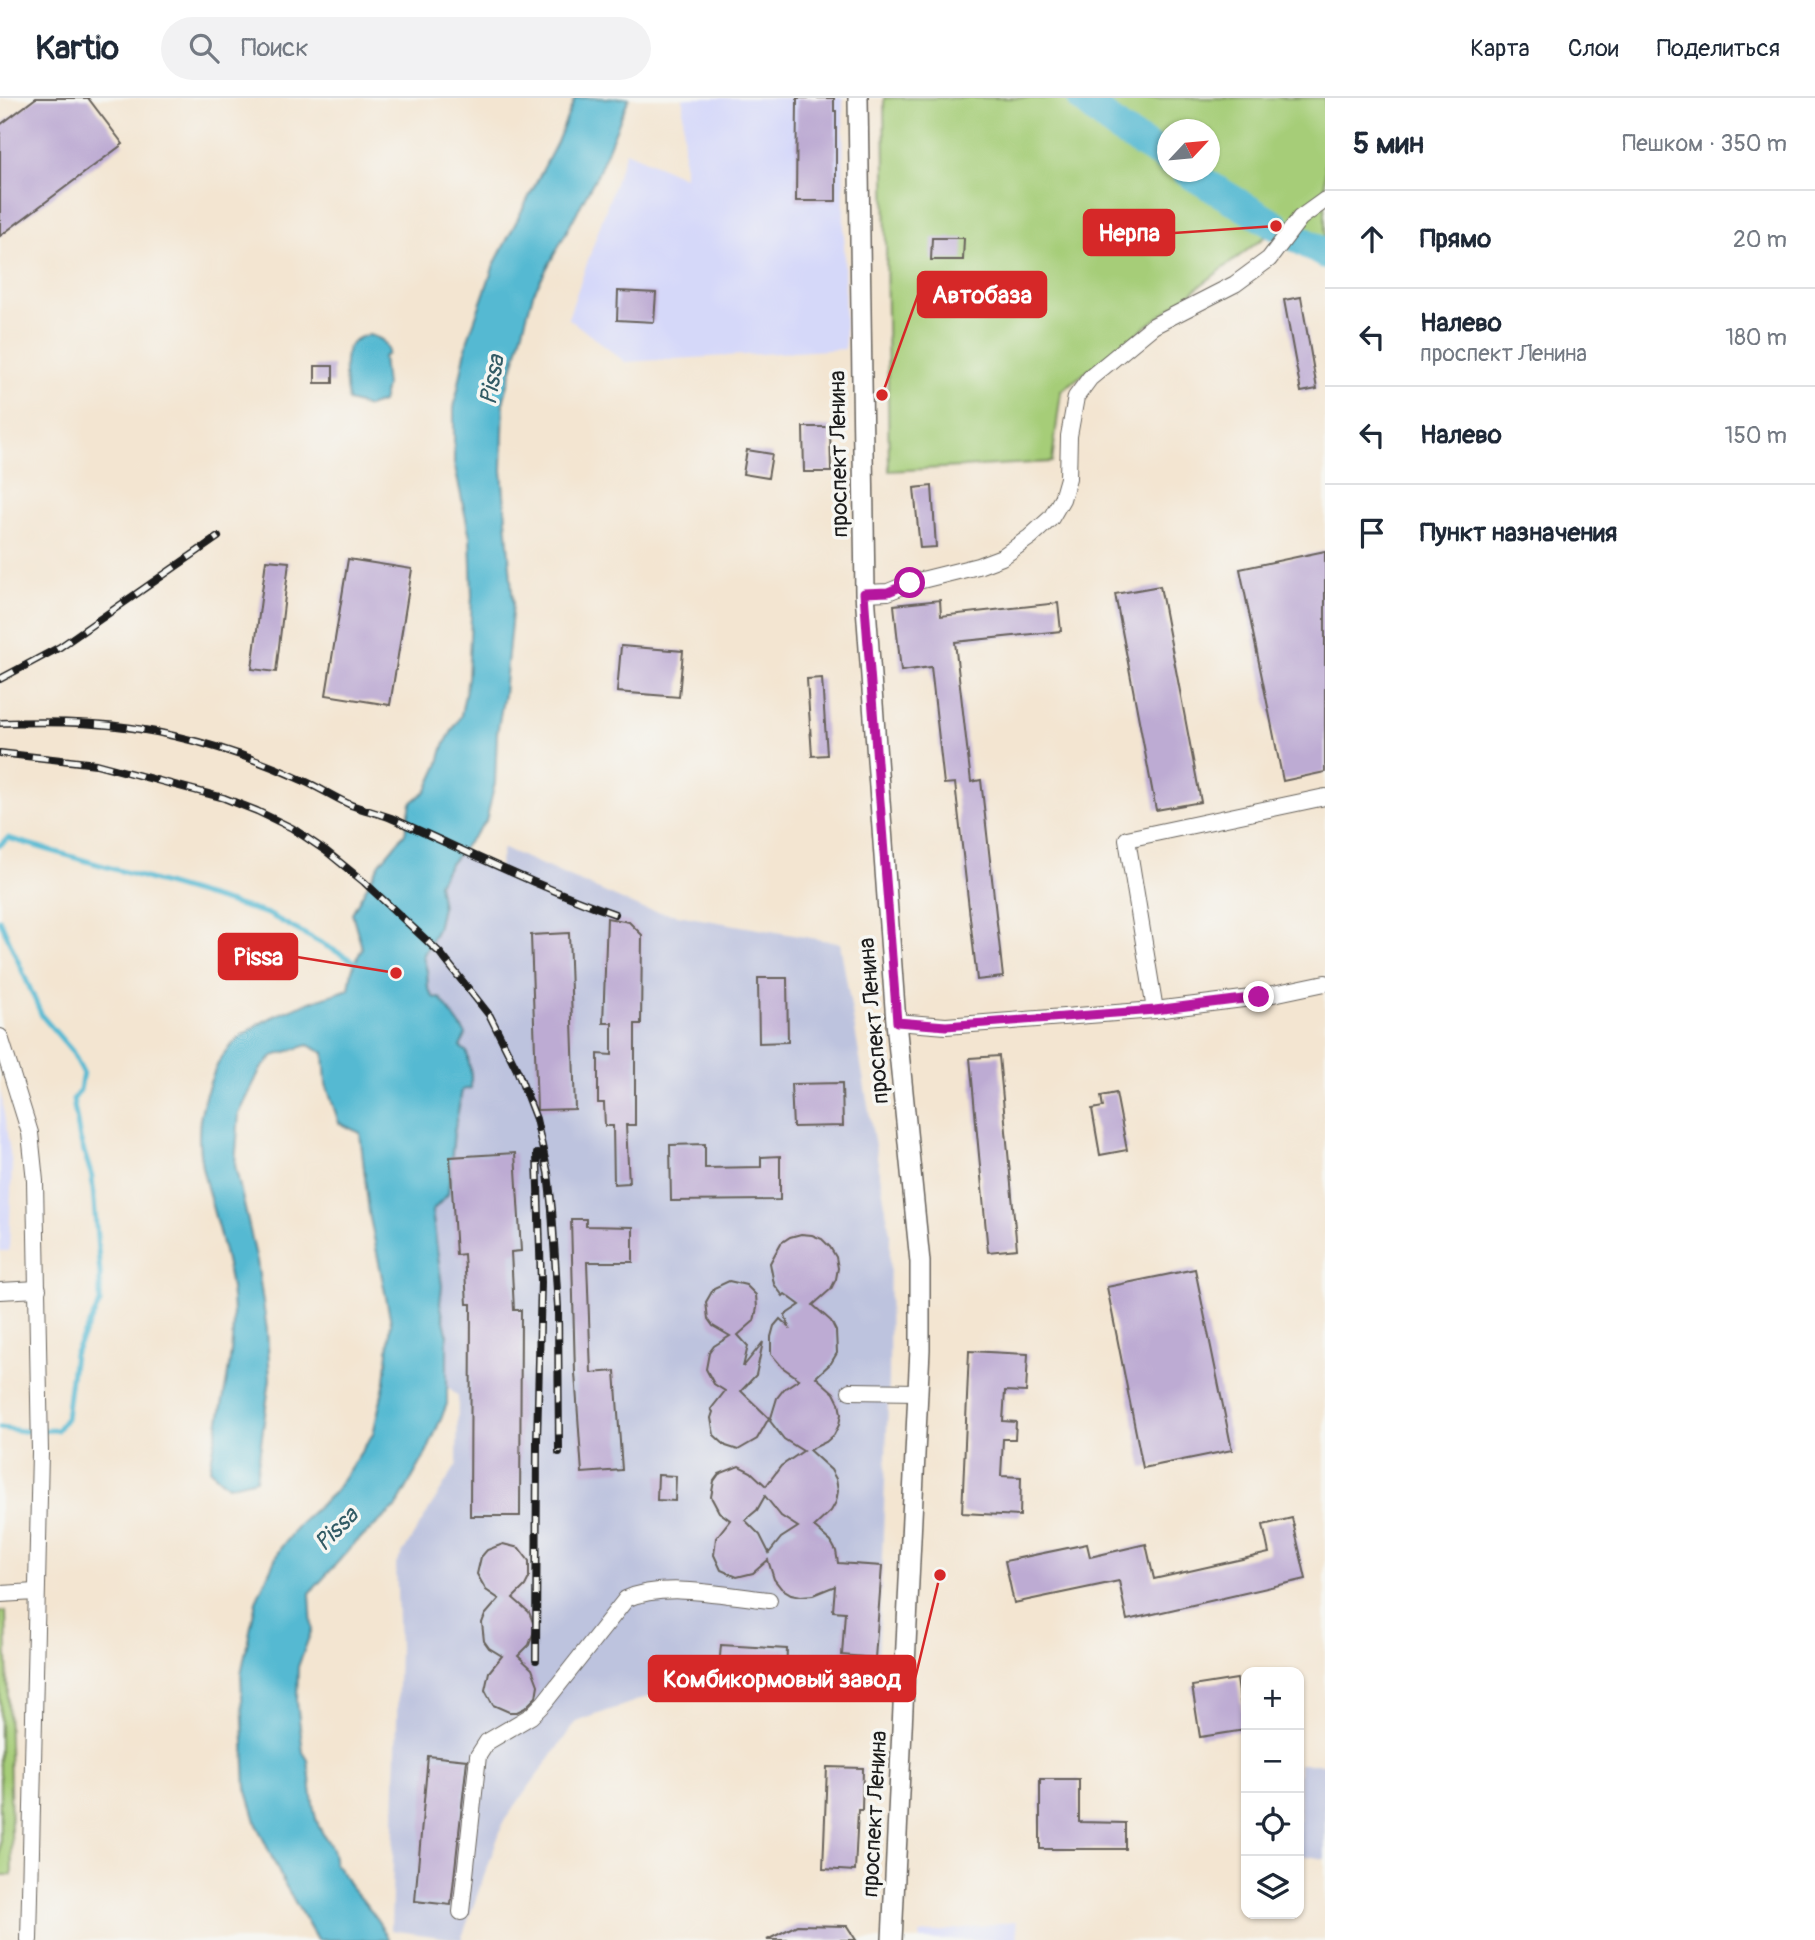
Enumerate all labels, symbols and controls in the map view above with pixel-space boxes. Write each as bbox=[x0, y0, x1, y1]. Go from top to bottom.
search box bbox=[161, 17, 651, 80]
text: Kartio bbox=[35, 28, 119, 69]
icon: search bbox=[185, 29, 223, 67]
text: Поиск bbox=[241, 32, 309, 64]
text: Карта bbox=[1470, 34, 1530, 63]
text: Слои bbox=[1568, 34, 1619, 63]
text: Поделиться bbox=[1657, 34, 1780, 63]
north arrow bbox=[1157, 119, 1220, 182]
text: 5 мин bbox=[1353, 125, 1424, 162]
text: Пешком · 350 m bbox=[1622, 129, 1787, 158]
callout: Нерпа bbox=[1084, 210, 1174, 255]
text: Нерпа bbox=[1098, 219, 1160, 248]
icon: ahead bbox=[1353, 220, 1391, 258]
text: Прямо bbox=[1420, 223, 1491, 255]
text: 20 m bbox=[1733, 225, 1787, 254]
callout: Автобаза bbox=[918, 272, 1046, 317]
text: Автобаза bbox=[932, 281, 1032, 310]
text: Налево bbox=[1420, 307, 1502, 339]
icon: left bbox=[1353, 318, 1391, 356]
text: 180 m bbox=[1725, 323, 1787, 352]
text: проспект Ленина bbox=[1420, 339, 1587, 368]
water label: Pissa bbox=[474, 351, 511, 407]
street label: проспект Ленина bbox=[823, 370, 854, 538]
icon: left bbox=[1353, 416, 1391, 454]
text: Налево bbox=[1420, 419, 1502, 451]
text: 150 m bbox=[1724, 421, 1787, 450]
icon: arrive bbox=[1353, 514, 1391, 552]
text: Пункт назначения bbox=[1420, 517, 1617, 549]
route start bbox=[894, 567, 925, 598]
callout: Pissa bbox=[219, 934, 297, 979]
street label: проспект Ленина bbox=[852, 936, 895, 1105]
text: Pissa bbox=[233, 943, 283, 972]
route end bbox=[1243, 981, 1274, 1012]
water label: Pissa bbox=[308, 1500, 366, 1557]
callout: Комбикормовый завод bbox=[649, 1656, 915, 1701]
text: Комбикормовый завод bbox=[663, 1665, 902, 1694]
map controls bbox=[1241, 1667, 1304, 1919]
button: + bbox=[1241, 1667, 1304, 1730]
street label: проспект Ленина bbox=[856, 1730, 893, 1898]
button: − bbox=[1241, 1730, 1304, 1793]
button: locate bbox=[1241, 1793, 1304, 1856]
button: layers bbox=[1241, 1856, 1304, 1919]

